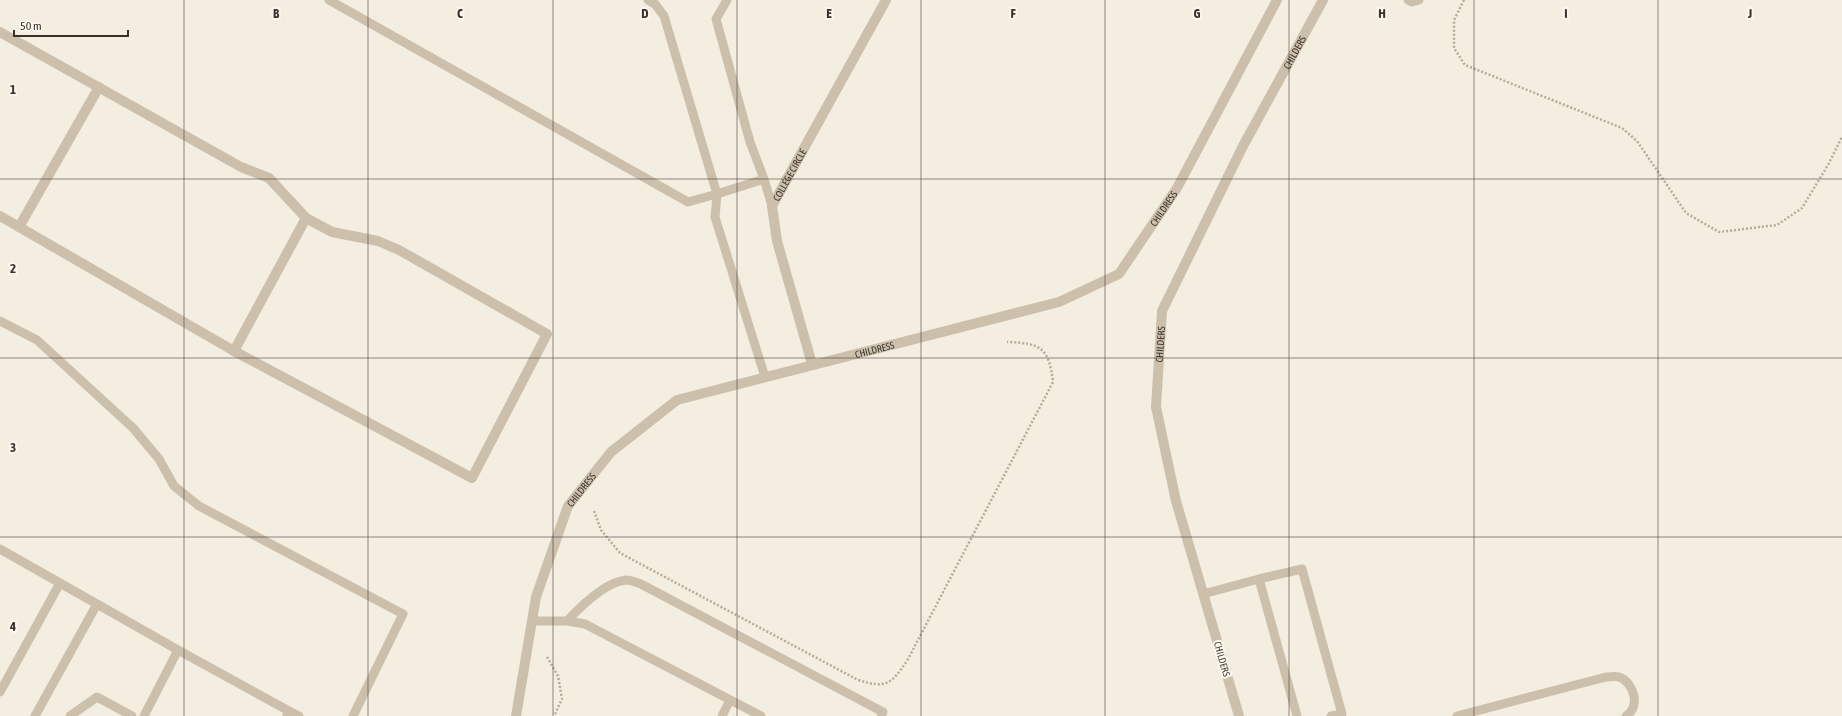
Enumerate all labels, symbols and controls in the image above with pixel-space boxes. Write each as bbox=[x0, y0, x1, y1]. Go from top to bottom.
text: B bbox=[273, 6, 280, 21]
text: C bbox=[457, 6, 463, 21]
text: D bbox=[641, 6, 649, 21]
text: E bbox=[826, 6, 832, 21]
text: F bbox=[1010, 6, 1016, 21]
text: G bbox=[1194, 6, 1201, 21]
text: H bbox=[1378, 6, 1386, 21]
text: I bbox=[1564, 6, 1568, 21]
text: J bbox=[1747, 6, 1752, 21]
scale bar bbox=[14, 12, 128, 38]
text: 50 m bbox=[20, 19, 42, 33]
street label: CHILDERS bbox=[1281, 34, 1308, 71]
text: 1 bbox=[10, 82, 16, 97]
street label: COLLEGE CIRCLE bbox=[771, 146, 808, 203]
street label: CHILDRESS bbox=[1148, 189, 1179, 228]
text: 2 bbox=[10, 261, 16, 276]
street label: CHILDERS bbox=[1153, 326, 1167, 362]
street label: CHILDRESS bbox=[854, 339, 895, 360]
text: 3 bbox=[10, 440, 16, 455]
street label: CHILDRESS bbox=[564, 471, 598, 509]
text: 4 bbox=[9, 619, 16, 634]
street label: CHILDERS bbox=[1212, 640, 1232, 678]

